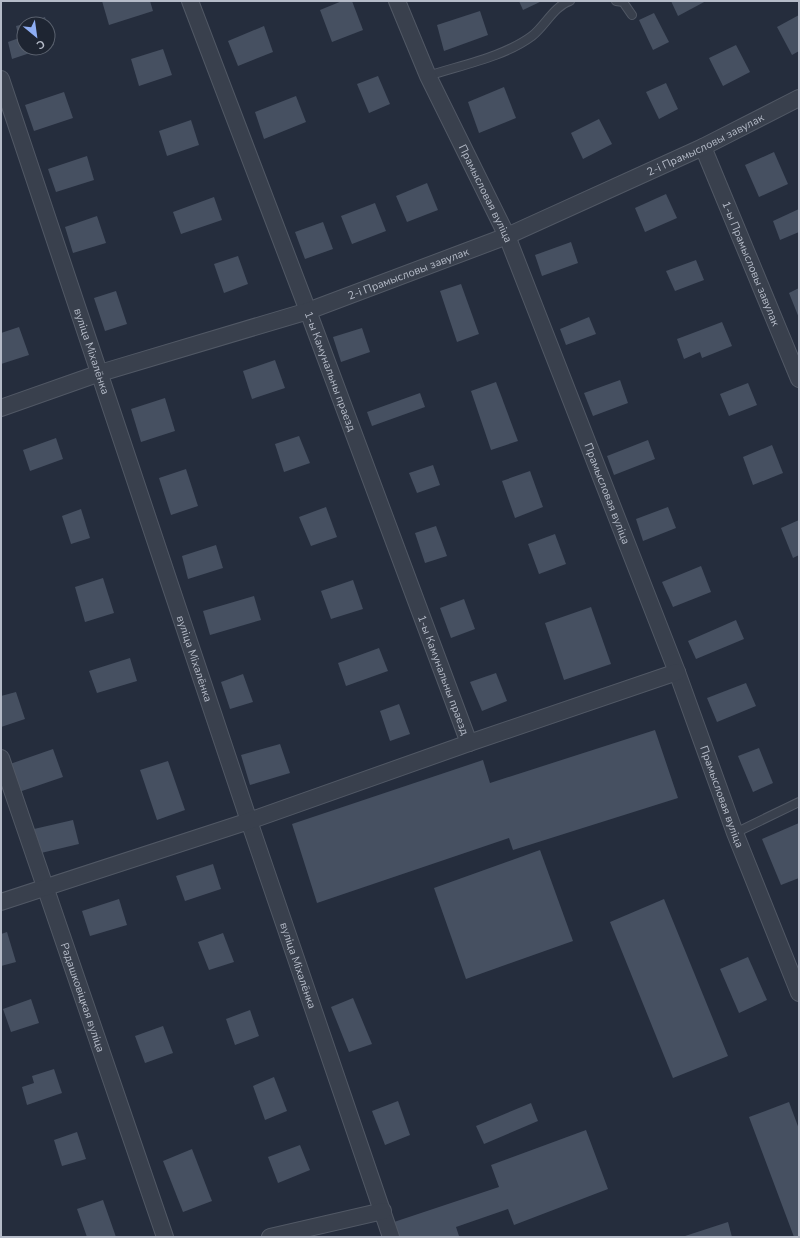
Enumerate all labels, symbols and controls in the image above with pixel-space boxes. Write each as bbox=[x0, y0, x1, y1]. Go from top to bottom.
north arrow bbox=[16, 16, 56, 56]
text: С bbox=[33, 36, 48, 53]
street label: 2-і Прамысловы завулак bbox=[644, 110, 767, 180]
street label: Прамысловая вуліца bbox=[455, 142, 516, 245]
street label: 1-ы Прамысловы завулак bbox=[718, 199, 783, 328]
street label: 2-і Прамысловы завулак bbox=[346, 244, 471, 303]
street label: вуліца Міхалёнка bbox=[70, 306, 113, 397]
street label: 1-ы Камунальны праезд bbox=[301, 309, 359, 434]
street label: Прамысловая вуліца bbox=[580, 441, 633, 547]
street label: 1-ы Камунальны праезд bbox=[414, 613, 473, 738]
street label: вуліца Міхалёнка bbox=[173, 614, 216, 704]
street label: Прамысловая вуліца bbox=[696, 744, 747, 850]
street label: вуліца Міхалёнка bbox=[276, 921, 320, 1011]
street label: Радашковіцкая вуліца bbox=[57, 941, 108, 1054]

